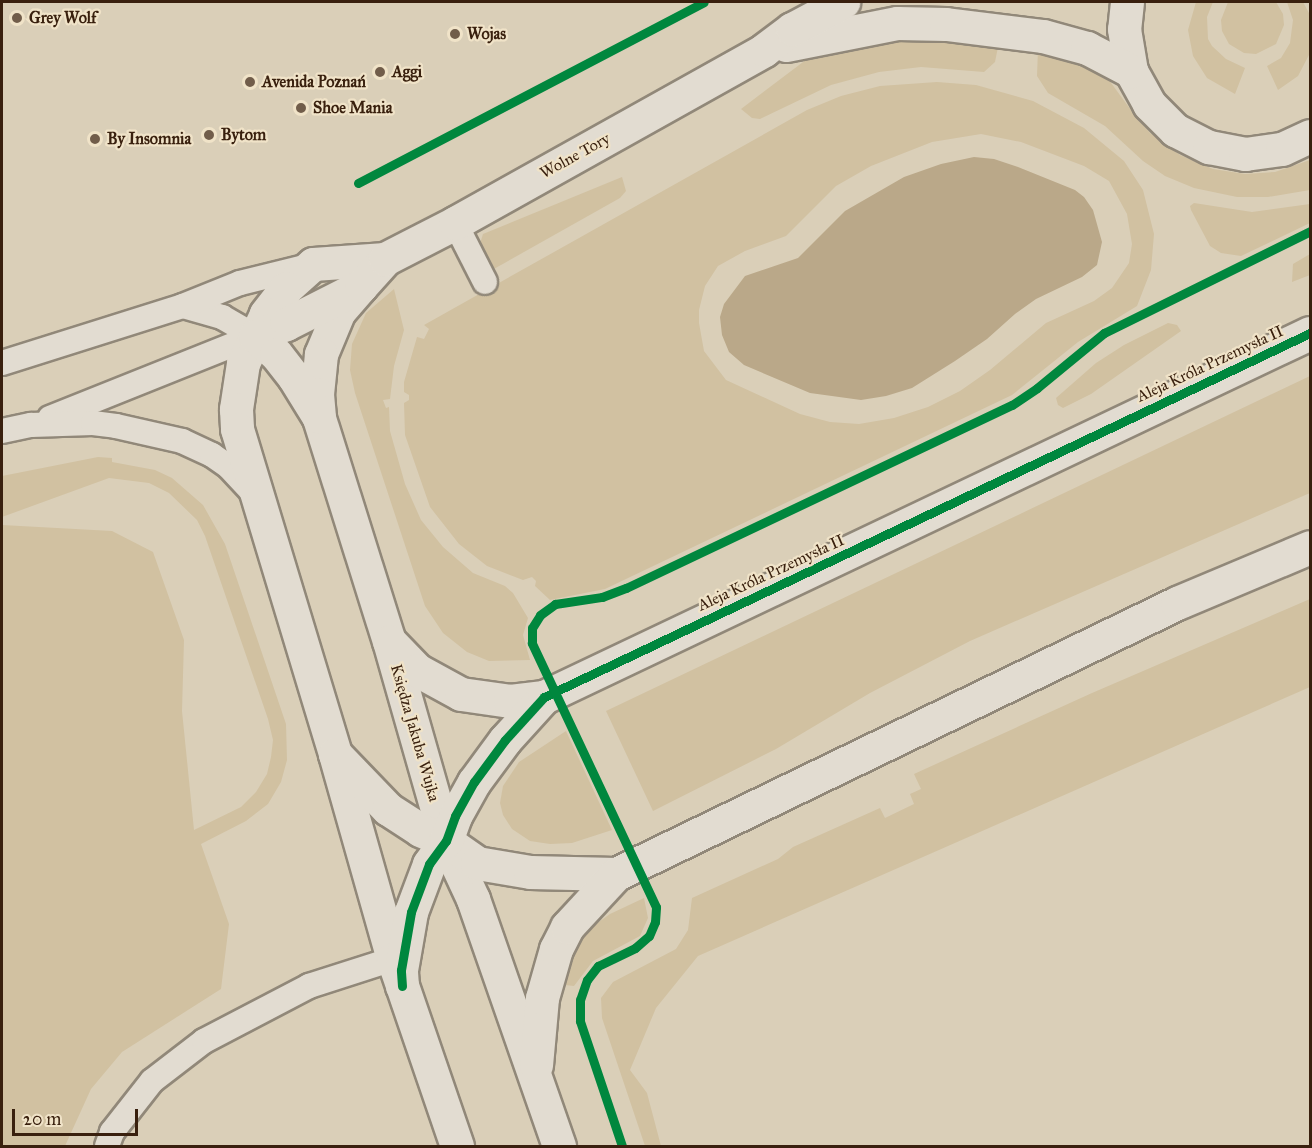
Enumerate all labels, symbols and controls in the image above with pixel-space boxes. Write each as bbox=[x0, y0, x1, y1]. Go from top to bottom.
place label: Grey Wolf bbox=[29, 8, 96, 28]
marker: Grey Wolf bbox=[10, 11, 24, 25]
place label: Wojas bbox=[467, 24, 506, 44]
marker: Wojas bbox=[448, 27, 462, 41]
place label: Aggi bbox=[392, 62, 422, 82]
marker: Aggi bbox=[373, 65, 387, 79]
place label: Avenida Poznań bbox=[262, 72, 366, 92]
marker: Avenida Poznań bbox=[243, 75, 257, 89]
place label: Shoe Mania bbox=[313, 98, 392, 118]
marker: Shoe Mania bbox=[294, 101, 308, 115]
place label: Bytom bbox=[221, 125, 266, 145]
marker: Bytom bbox=[202, 128, 216, 142]
place label: By Insomnia bbox=[107, 129, 191, 149]
street label: Wolne Tory bbox=[537, 129, 613, 183]
marker: By Insomnia bbox=[88, 132, 102, 146]
street label: Aleja Króla Przemysła II bbox=[1134, 322, 1286, 406]
street label: Aleja Króla Przemysła II bbox=[695, 531, 847, 615]
street label: Księdza Jakuba Wujka bbox=[386, 662, 444, 804]
scale bar bbox=[15, 1097, 141, 1135]
text: 20 m bbox=[23, 1108, 61, 1130]

